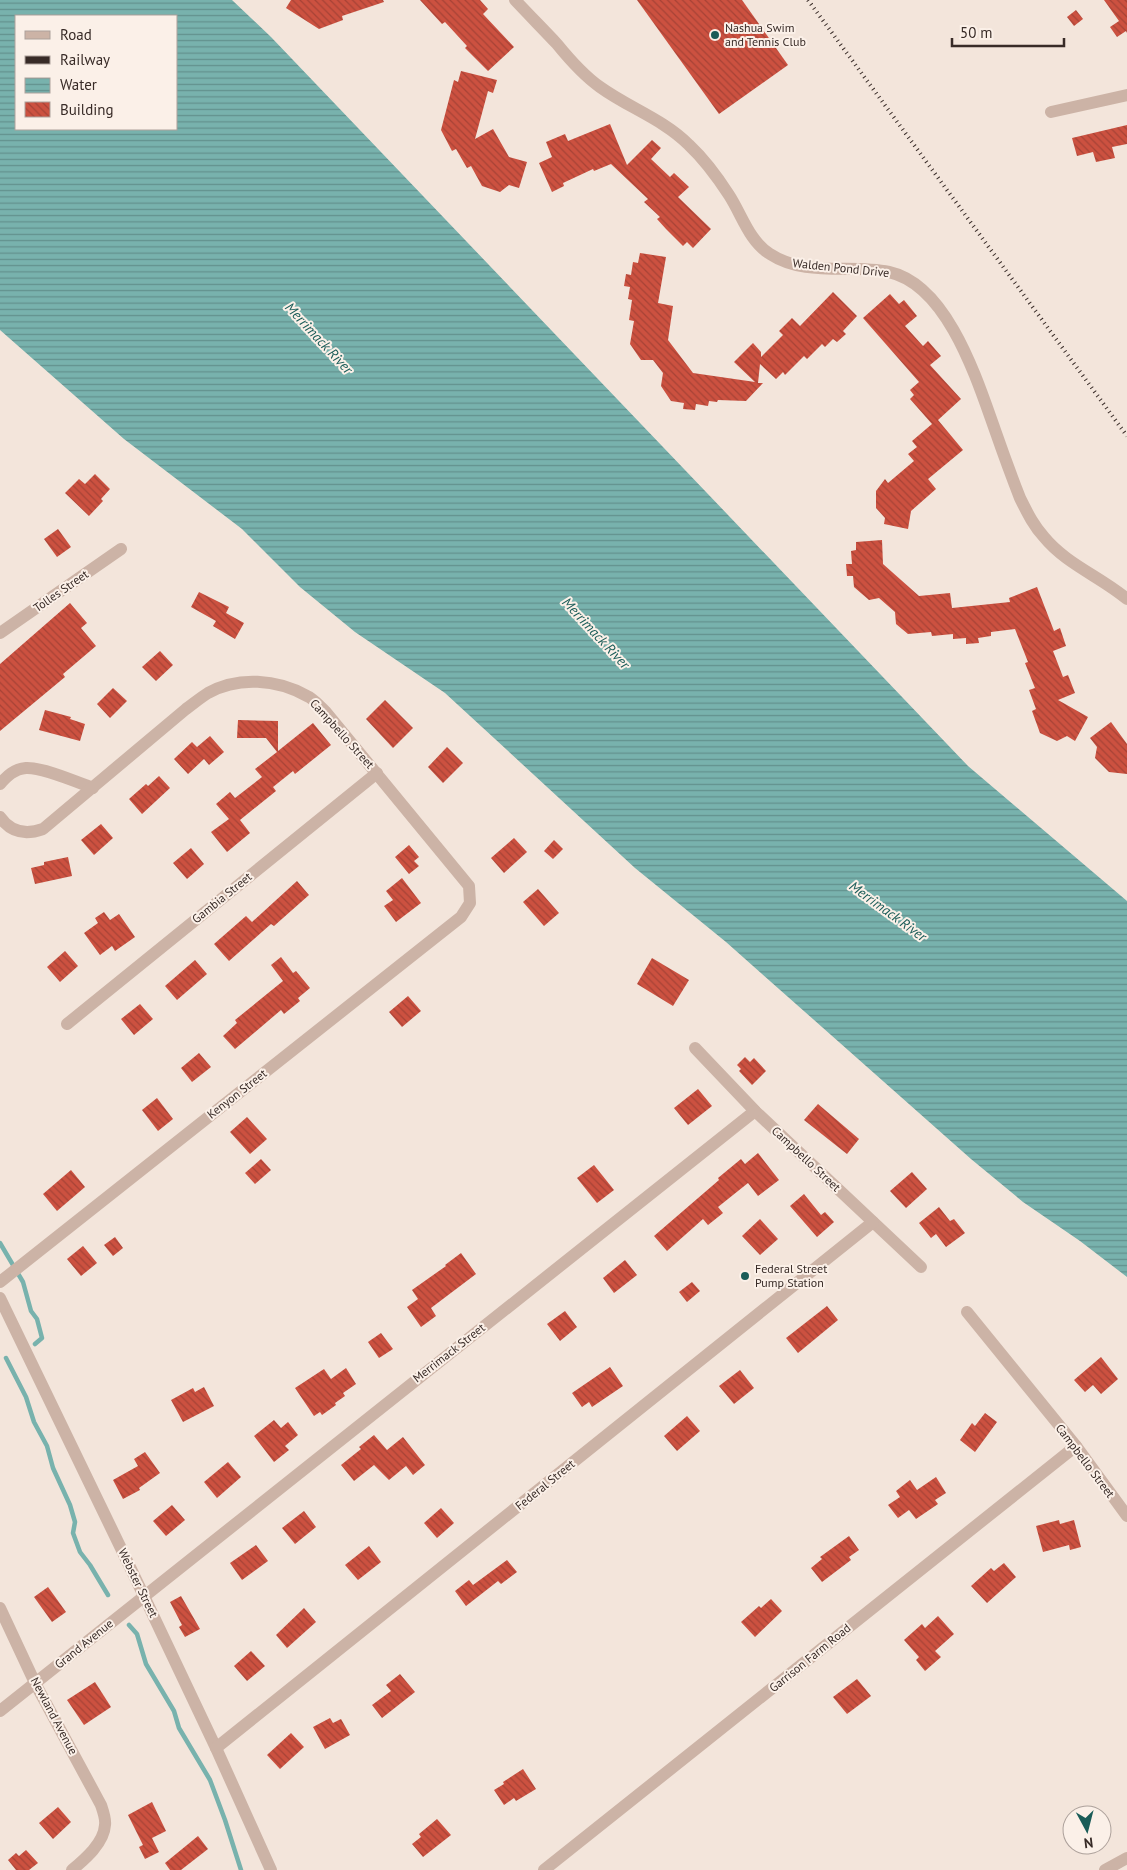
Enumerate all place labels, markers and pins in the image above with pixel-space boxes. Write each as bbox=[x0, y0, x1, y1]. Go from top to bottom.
place label: Nashua Swim and Tennis Club bbox=[725, 20, 806, 49]
marker: Nashua Swim and Tennis Club bbox=[709, 29, 721, 41]
place label: Federal Street Pump Station bbox=[755, 1261, 827, 1290]
marker: Federal Street Pump Station bbox=[739, 1270, 751, 1282]

